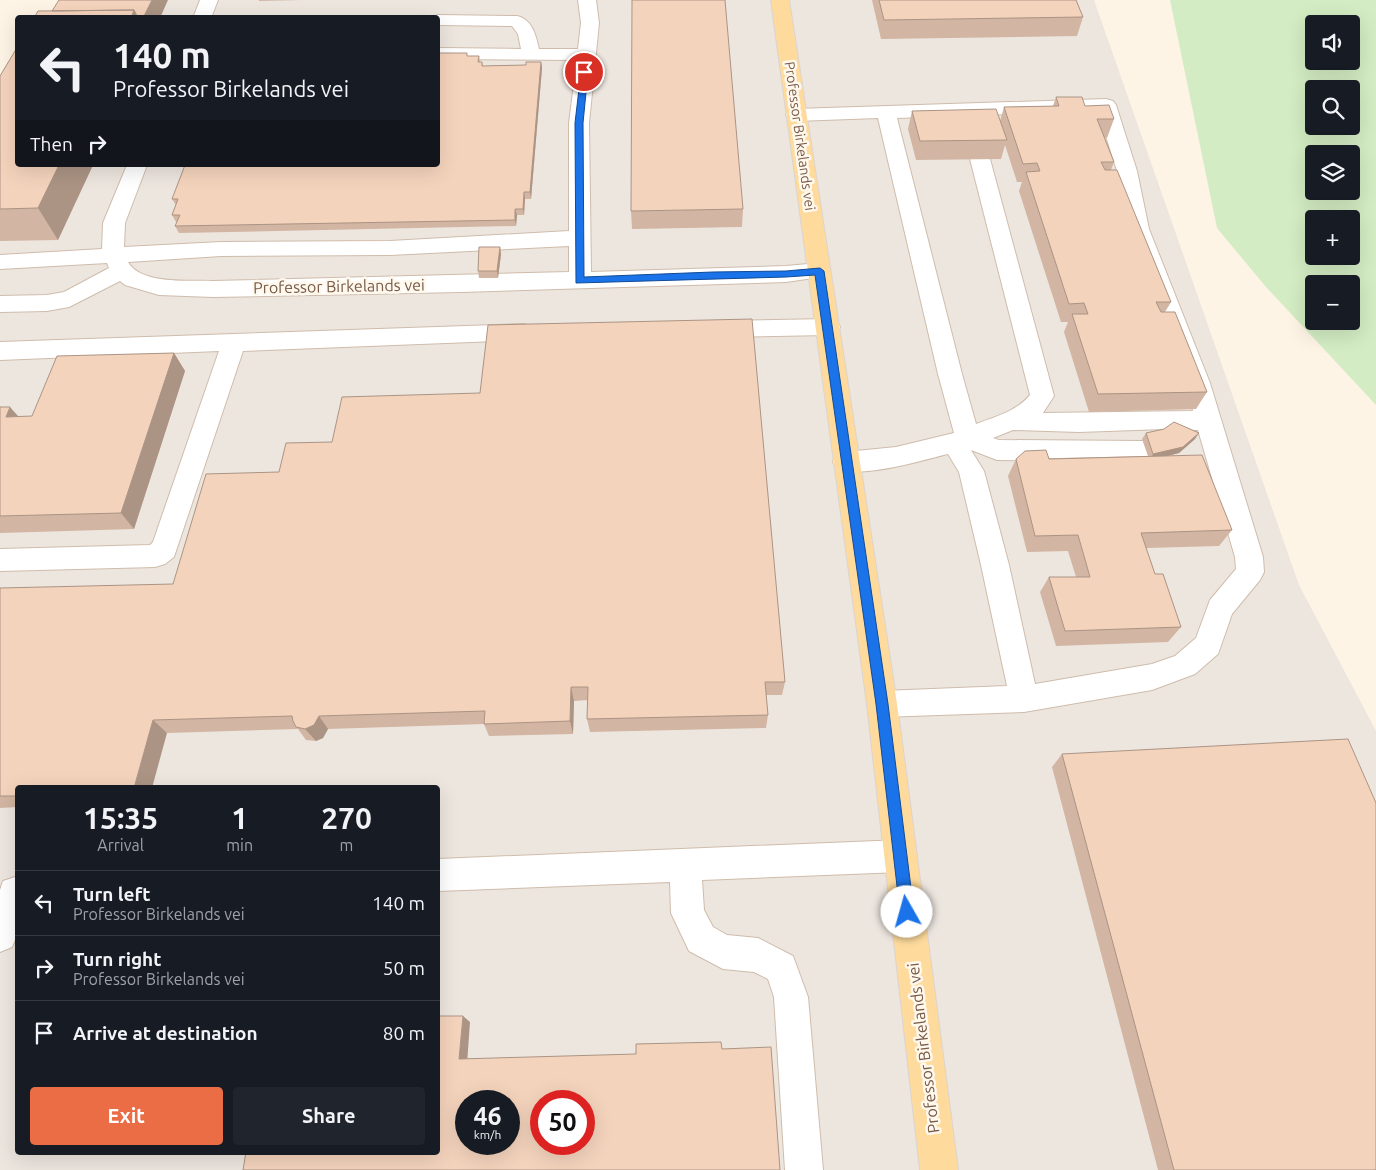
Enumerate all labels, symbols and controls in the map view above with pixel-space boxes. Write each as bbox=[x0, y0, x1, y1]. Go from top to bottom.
map controls bbox=[1305, 15, 1360, 330]
button: sound bbox=[1305, 15, 1360, 70]
icon: left bbox=[30, 35, 95, 100]
text: 140 m bbox=[113, 35, 211, 75]
pin bbox=[563, 51, 605, 93]
icon: arrive bbox=[570, 58, 598, 86]
street label: Professor Birkelands vei bbox=[782, 61, 818, 211]
text: Professor Birkelands vei bbox=[113, 76, 349, 101]
button: search bbox=[1305, 80, 1360, 135]
icon: right bbox=[83, 130, 111, 158]
text: Then bbox=[30, 133, 73, 155]
button: layers bbox=[1305, 145, 1360, 200]
button: + bbox=[1305, 210, 1360, 265]
button: − bbox=[1305, 275, 1360, 330]
street label: Professor Birkelands vei bbox=[253, 276, 425, 296]
text: 15:35 bbox=[83, 801, 158, 835]
text: 1 bbox=[231, 801, 248, 835]
text: 270 bbox=[321, 801, 372, 835]
text: Arrival bbox=[97, 836, 144, 854]
text: min bbox=[226, 836, 253, 854]
text: m bbox=[340, 836, 353, 854]
text: Turn left bbox=[73, 883, 151, 905]
position arrow bbox=[880, 885, 932, 937]
icon: left bbox=[30, 889, 58, 917]
text: 140 m bbox=[372, 892, 425, 914]
text: Professor Birkelands vei bbox=[73, 905, 245, 923]
text: Turn right bbox=[73, 948, 161, 970]
icon: right bbox=[30, 954, 58, 982]
text: 50 m bbox=[383, 957, 425, 979]
street label: Professor Birkelands vei bbox=[904, 962, 942, 1134]
text: Professor Birkelands vei bbox=[73, 970, 245, 988]
icon: arrive bbox=[30, 1019, 58, 1047]
text: Arrive at destination bbox=[73, 1022, 258, 1044]
text: 80 m bbox=[383, 1022, 425, 1044]
button: Exit bbox=[30, 1087, 223, 1145]
button: Share bbox=[233, 1087, 425, 1145]
speed limit sign: 50 bbox=[530, 1090, 595, 1155]
text: 46 bbox=[473, 1102, 502, 1130]
text: km/h bbox=[474, 1128, 501, 1141]

